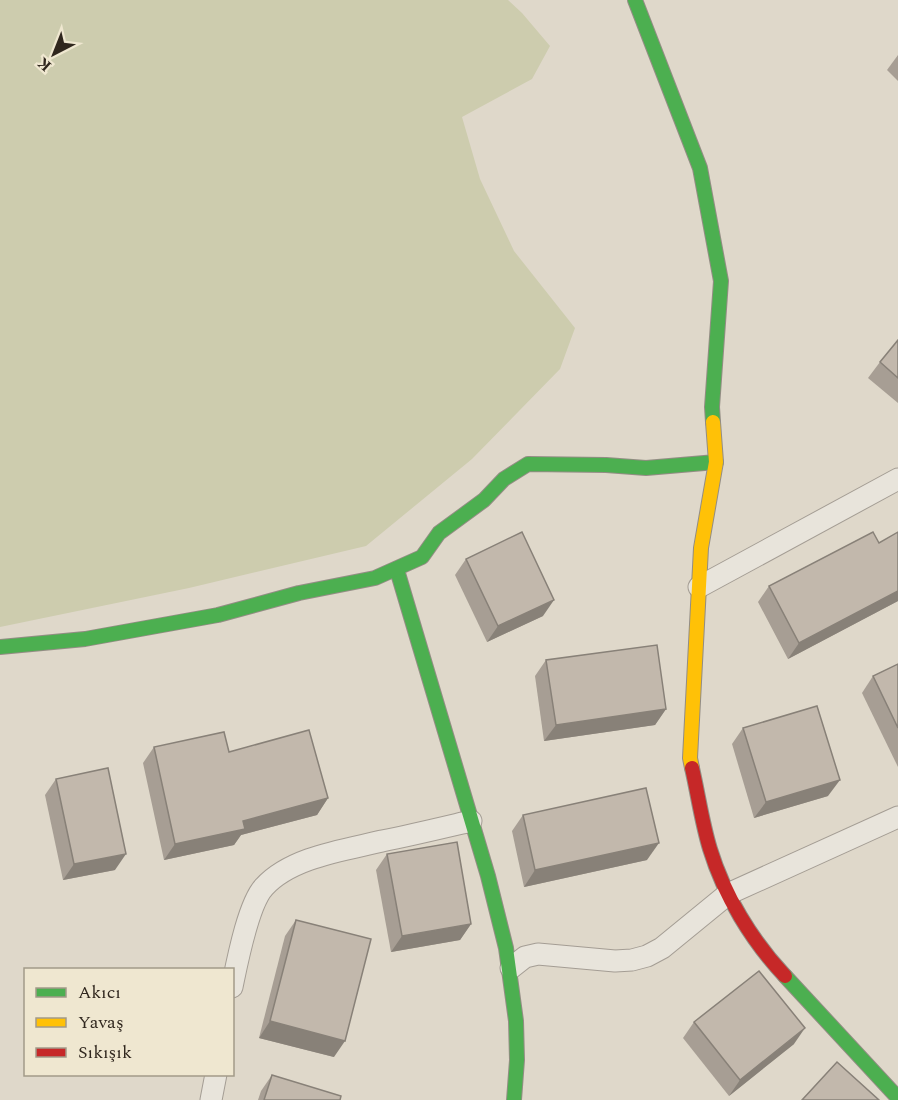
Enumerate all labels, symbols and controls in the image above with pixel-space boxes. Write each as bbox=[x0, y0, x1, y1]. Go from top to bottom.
north arrow bbox=[24, 24, 84, 84]
text: K bbox=[32, 51, 57, 77]
legend bbox=[24, 968, 234, 1076]
text: Akıcı bbox=[78, 979, 121, 1006]
text: Yavaş bbox=[78, 1009, 124, 1036]
text: Sıkışık bbox=[78, 1039, 132, 1066]

